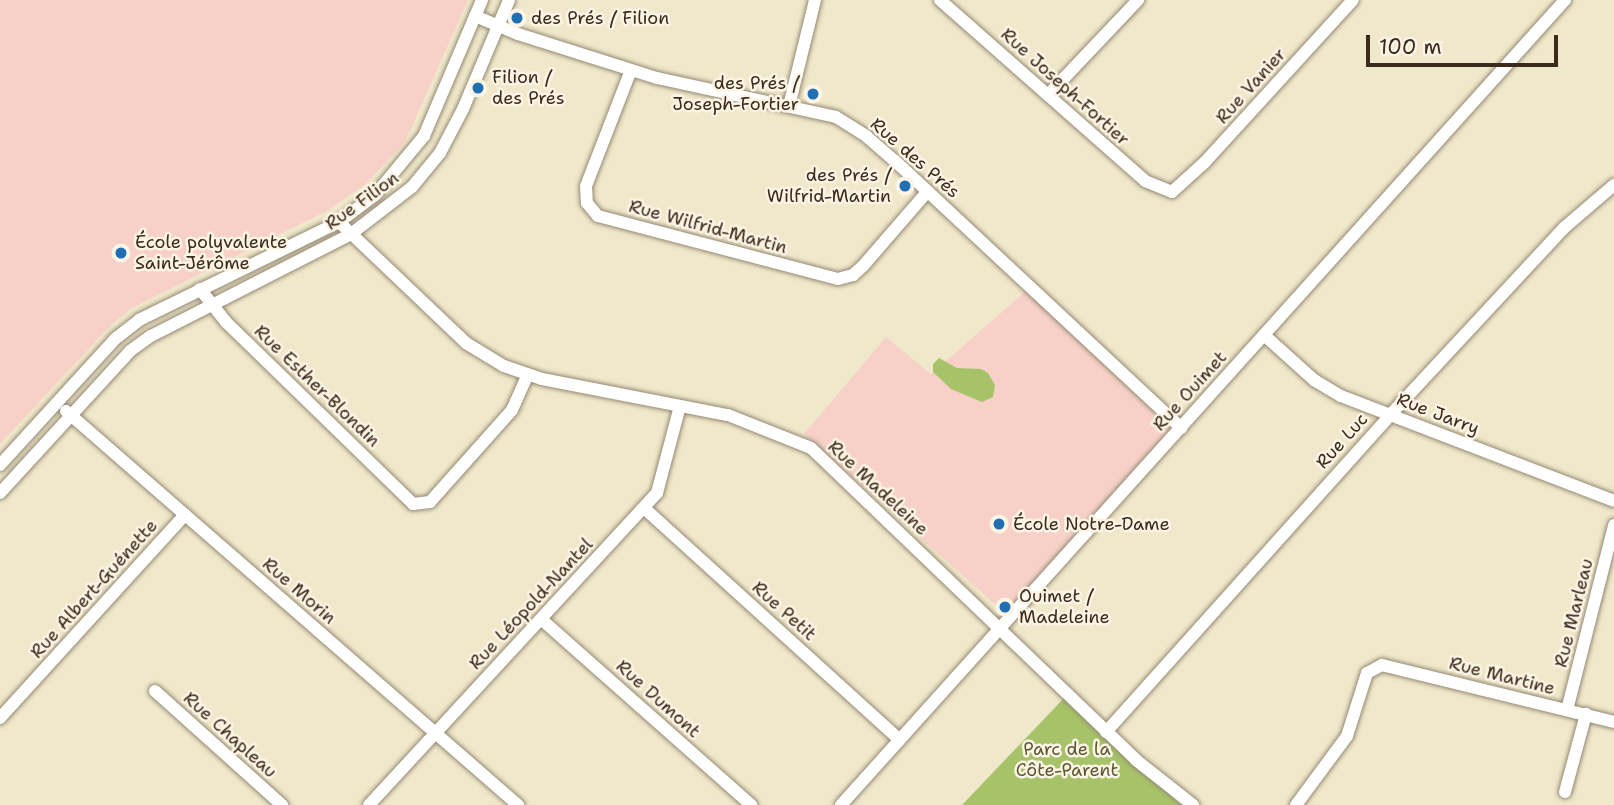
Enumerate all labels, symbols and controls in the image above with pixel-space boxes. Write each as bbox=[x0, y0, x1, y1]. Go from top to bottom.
place label: des Prés / Filion bbox=[531, 7, 669, 29]
marker: des Prés / Filion bbox=[509, 10, 525, 26]
scale bar bbox=[1369, 21, 1562, 65]
street label: Rue Joseph-Fortier bbox=[996, 24, 1134, 150]
text: 100 m bbox=[1379, 33, 1442, 61]
street label: Rue Vanier bbox=[1211, 44, 1291, 128]
place label: Filion / des Prés bbox=[492, 67, 565, 110]
place label: des Prés / Joseph-Fortier bbox=[672, 73, 799, 116]
marker: Filion / des Prés bbox=[470, 80, 486, 96]
marker: des Prés / Joseph-Fortier bbox=[805, 86, 821, 102]
street label: Rue des Prés bbox=[866, 113, 964, 203]
place label: des Prés / Wilfrid-Martin bbox=[767, 165, 891, 208]
street label: Rue Filion bbox=[321, 167, 403, 235]
marker: des Prés / Wilfrid-Martin bbox=[897, 178, 913, 194]
street label: Rue Wilfrid-Martin bbox=[627, 195, 789, 259]
place label: École polyvalente Saint-Jérôme bbox=[135, 232, 287, 274]
marker: École polyvalente Saint-Jérôme bbox=[113, 245, 129, 261]
street label: Rue Esther-Blondin bbox=[250, 320, 384, 452]
street label: Rue Ouimet bbox=[1149, 347, 1231, 435]
street label: Rue Jarry bbox=[1394, 388, 1482, 440]
street label: Rue Luc bbox=[1312, 409, 1372, 473]
street label: Rue Madeleine bbox=[823, 436, 933, 540]
place label: École Notre-Dame bbox=[1013, 513, 1170, 535]
street label: Rue Albert-Guénette bbox=[26, 515, 162, 663]
marker: École Notre-Dame bbox=[991, 516, 1007, 532]
street label: Rue Léopold-Nantel bbox=[465, 534, 597, 674]
street label: Rue Morin bbox=[258, 553, 340, 629]
street label: Rue Marleau bbox=[1550, 556, 1598, 670]
street label: Rue Petit bbox=[748, 577, 820, 645]
place label: Ouimet / Madeleine bbox=[1019, 586, 1110, 628]
marker: Ouimet / Madeleine bbox=[997, 599, 1013, 615]
street label: Rue Martine bbox=[1447, 652, 1557, 700]
street label: Rue Dumont bbox=[611, 656, 705, 742]
street label: Rue Chapleau bbox=[179, 687, 281, 783]
park label: Parc de la Côte-Parent bbox=[1016, 739, 1118, 782]

